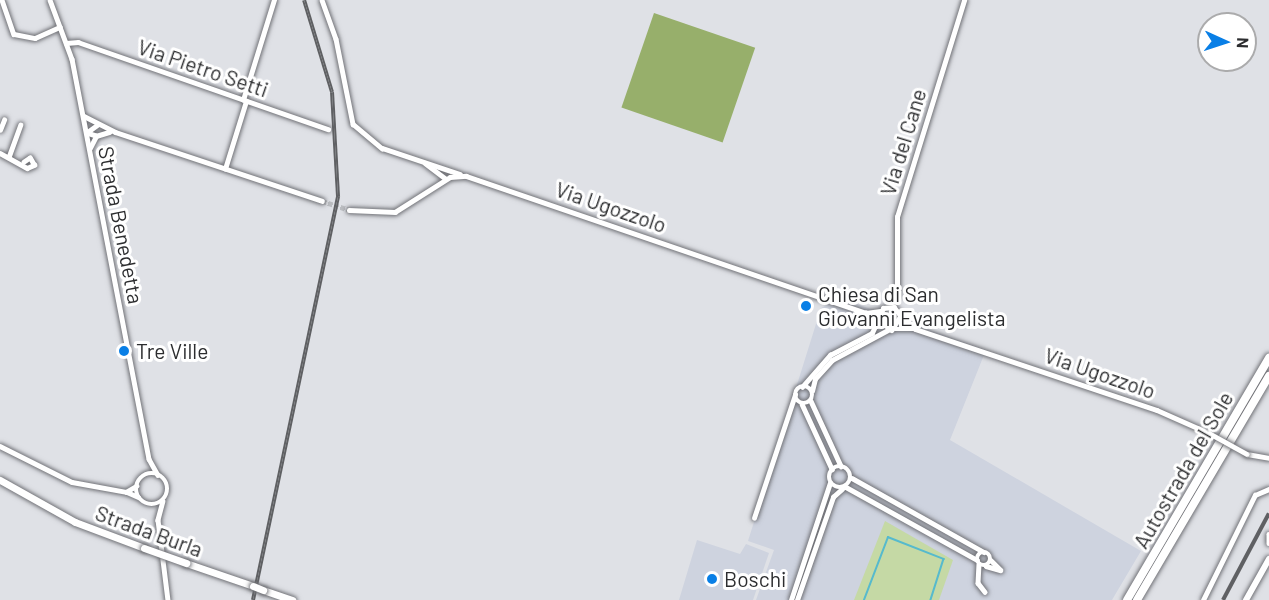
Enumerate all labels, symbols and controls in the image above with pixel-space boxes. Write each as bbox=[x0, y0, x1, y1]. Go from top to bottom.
north arrow bbox=[1197, 12, 1257, 72]
street label: Via Pietro Setti bbox=[134, 34, 272, 102]
text: N bbox=[1234, 37, 1253, 49]
street label: Via del Cane bbox=[875, 86, 931, 198]
street label: Strada Benedetta bbox=[93, 144, 149, 306]
street label: Via Ugozzolo bbox=[552, 176, 670, 238]
place label: Chiesa di San Giovanni Evangelista bbox=[818, 281, 1005, 331]
marker: Chiesa di San Giovanni Evangelista bbox=[799, 299, 813, 313]
place label: Tre Ville bbox=[136, 338, 208, 364]
street label: Via Ugozzolo bbox=[1041, 342, 1159, 404]
marker: Tre Ville bbox=[117, 344, 131, 358]
street label: Autostrada del Sole bbox=[1128, 387, 1238, 553]
street label: Strada Burla bbox=[92, 500, 206, 562]
place label: Boschi bbox=[724, 566, 786, 592]
marker: Boschi bbox=[705, 572, 719, 586]

